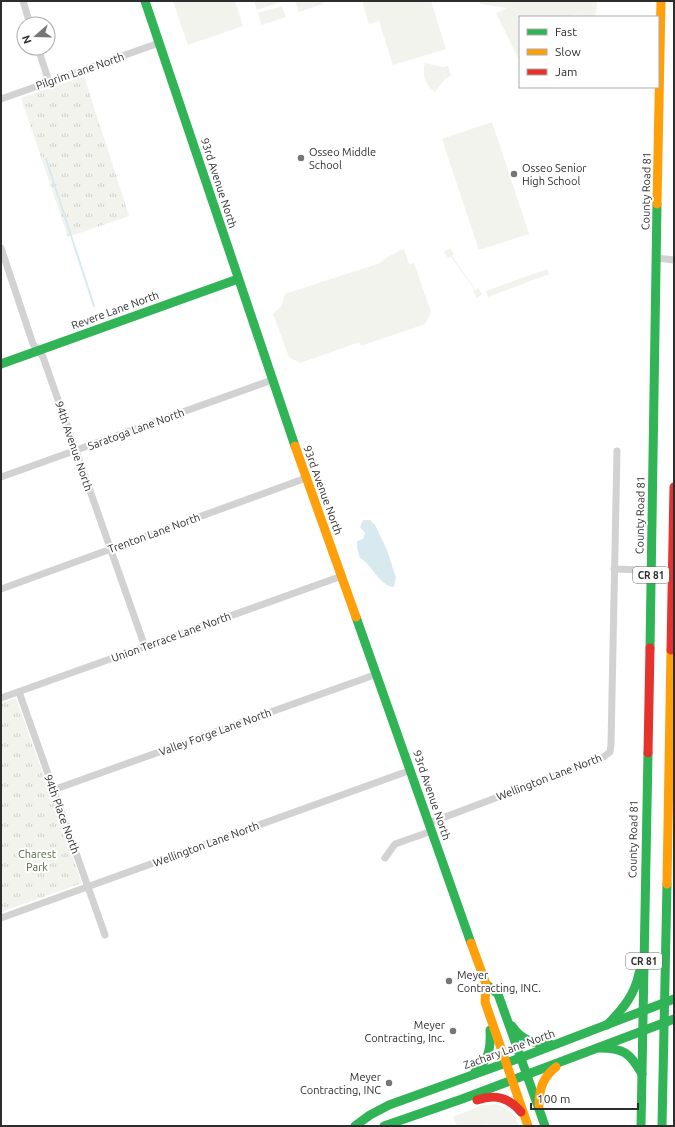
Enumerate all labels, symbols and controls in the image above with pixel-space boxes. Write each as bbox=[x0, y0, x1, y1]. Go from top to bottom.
north arrow bbox=[16, 16, 56, 56]
legend bbox=[519, 16, 659, 88]
text: Fast bbox=[555, 25, 577, 38]
text: N bbox=[20, 34, 34, 45]
text: Slow bbox=[555, 45, 581, 58]
street label: Pilgrim Lane North bbox=[34, 50, 126, 92]
text: Jam bbox=[555, 65, 577, 78]
street label: 93rd Avenue North bbox=[199, 136, 239, 230]
place label: Osseo Middle School bbox=[309, 146, 376, 171]
street label: County Road 81 bbox=[639, 152, 653, 230]
marker: Osseo Middle School bbox=[296, 153, 306, 163]
place label: Osseo Senior High School bbox=[522, 162, 587, 187]
marker: Osseo Senior High School bbox=[509, 169, 519, 179]
street label: Revere Lane North bbox=[70, 289, 160, 331]
street label: 94th Avenue North bbox=[53, 400, 95, 492]
street label: Saratoga Lane North bbox=[86, 406, 186, 452]
street label: 93rd Avenue North bbox=[301, 444, 345, 536]
street label: County Road 81 bbox=[633, 476, 647, 554]
street label: Trenton Lane North bbox=[106, 511, 202, 555]
road number: CR 81 bbox=[633, 567, 669, 583]
street label: Union Terrace Lane North bbox=[110, 610, 232, 664]
street label: Valley Forge Lane North bbox=[157, 706, 273, 758]
street label: 93rd Avenue North bbox=[411, 749, 453, 841]
street label: Wellington Lane North bbox=[495, 751, 603, 803]
street label: 94th Place North bbox=[42, 773, 82, 855]
street label: County Road 81 bbox=[626, 800, 640, 878]
street label: Wellington Lane North bbox=[151, 819, 261, 869]
park label: Charest Park bbox=[18, 848, 57, 873]
road number: CR 81 bbox=[626, 953, 662, 969]
place label: Meyer Contracting, INC. bbox=[457, 969, 541, 994]
marker: Meyer Contracting, INC. bbox=[444, 976, 454, 986]
place label: Meyer Contracting, Inc. bbox=[364, 1019, 446, 1044]
marker: Meyer Contracting, Inc. bbox=[448, 1026, 458, 1036]
street label: Zachary Lane North bbox=[462, 1027, 556, 1071]
place label: Meyer Contracting, INC bbox=[300, 1071, 382, 1096]
marker: Meyer Contracting, INC bbox=[384, 1078, 394, 1088]
scale bar bbox=[531, 1085, 638, 1111]
text: 100 m bbox=[537, 1092, 570, 1105]

